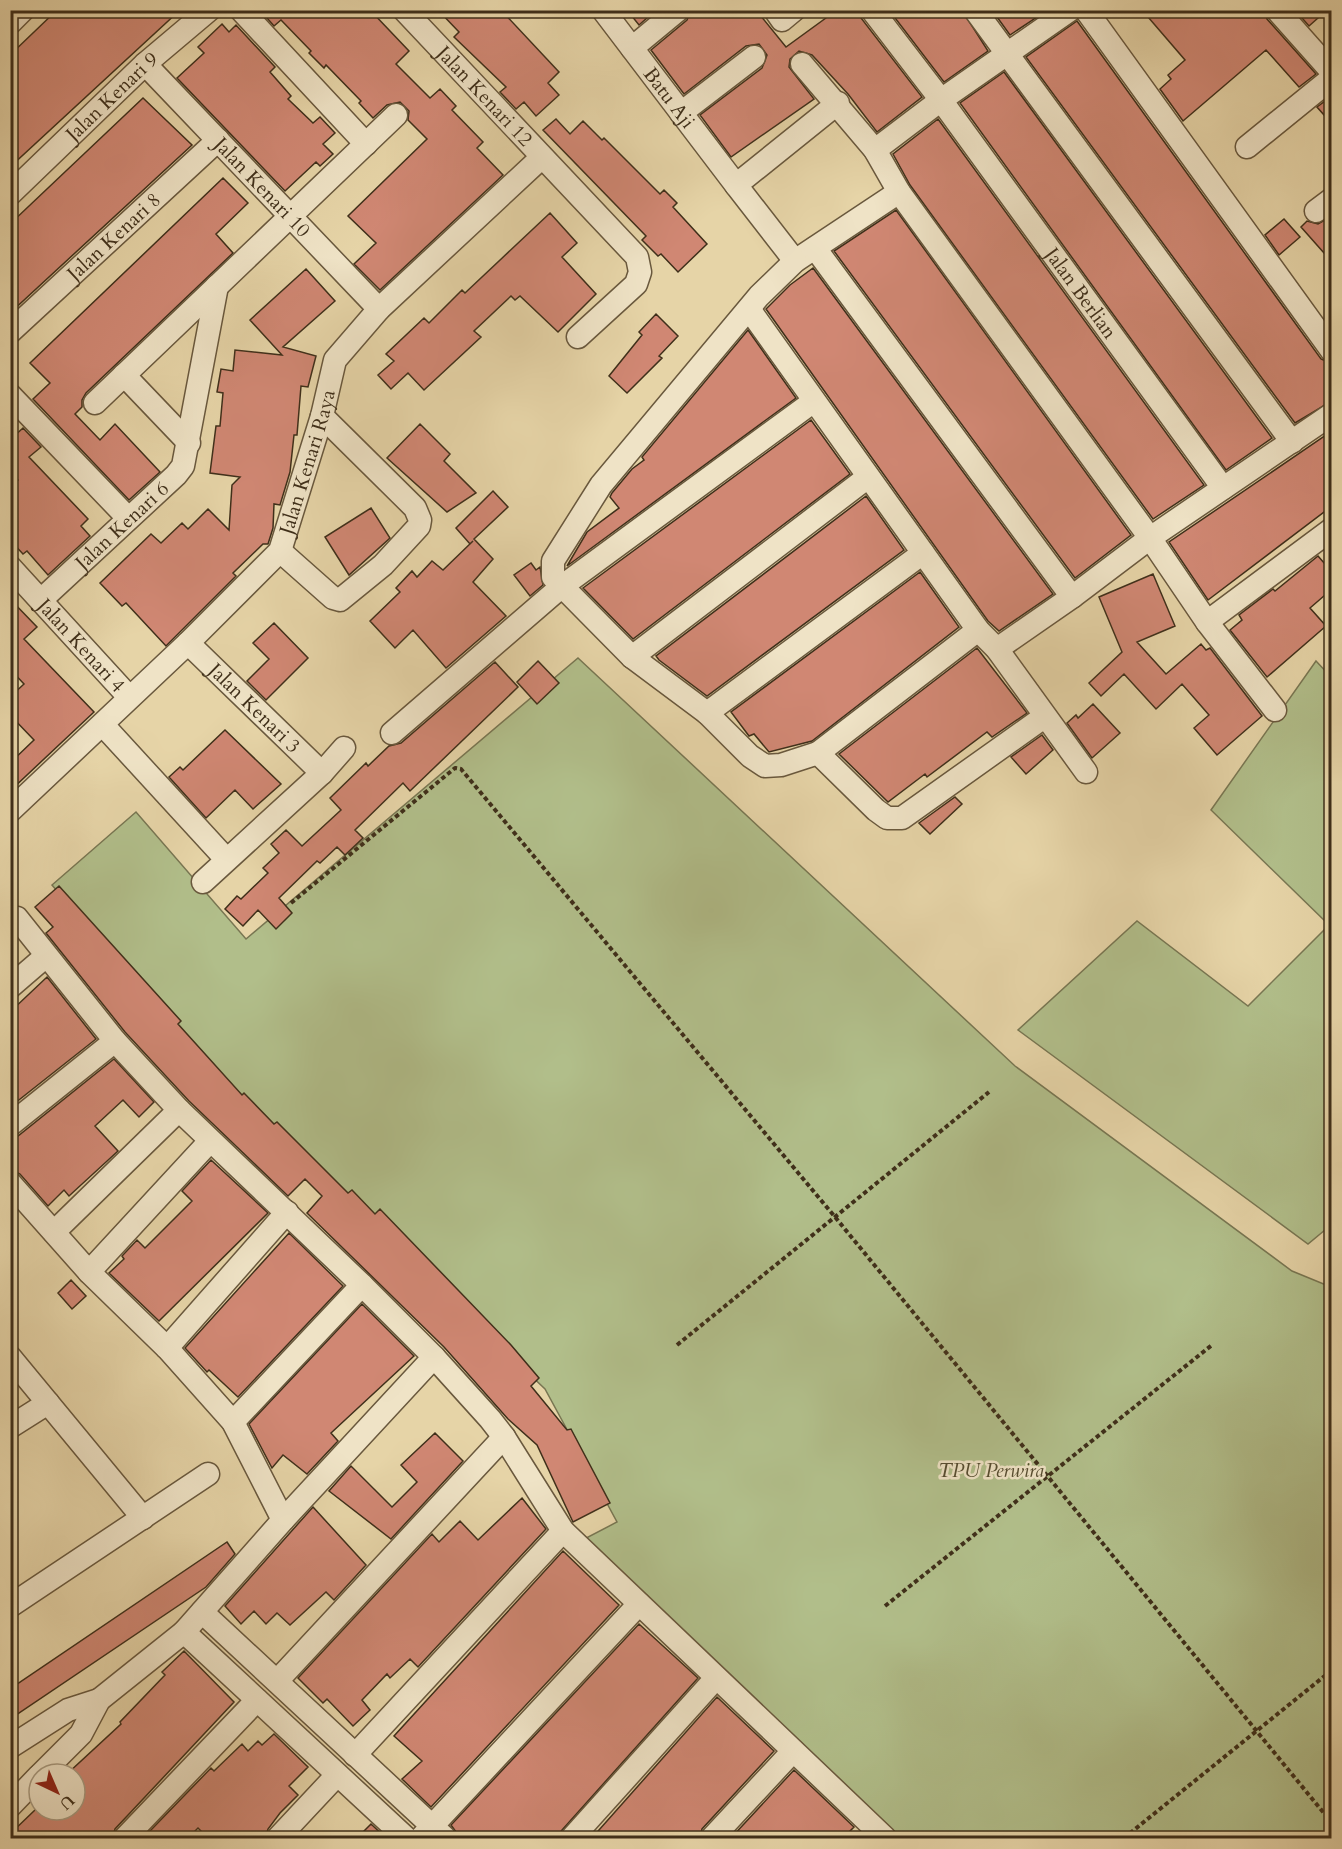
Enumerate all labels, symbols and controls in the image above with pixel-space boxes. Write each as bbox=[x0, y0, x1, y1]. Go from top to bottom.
street label: Jalan Kenari 12 bbox=[429, 38, 539, 152]
street label: Jalan Kenari 9 bbox=[57, 45, 164, 149]
street label: Batu Aji bbox=[638, 61, 702, 134]
street label: Jalan Kenari 10 bbox=[206, 129, 317, 243]
street label: Jalan Kenari 8 bbox=[59, 186, 166, 289]
street label: Jalan Berlian bbox=[1037, 239, 1124, 345]
street label: Jalan Kenari Raya bbox=[272, 387, 341, 541]
street label: Jalan Kenari 6 bbox=[67, 475, 174, 577]
street label: Jalan Kenari 4 bbox=[30, 590, 132, 698]
street label: Jalan Kenari 3 bbox=[201, 655, 307, 759]
park label: TPU Perwira bbox=[938, 1457, 1044, 1484]
north arrow bbox=[27, 1762, 87, 1822]
text: U bbox=[54, 1790, 79, 1815]

